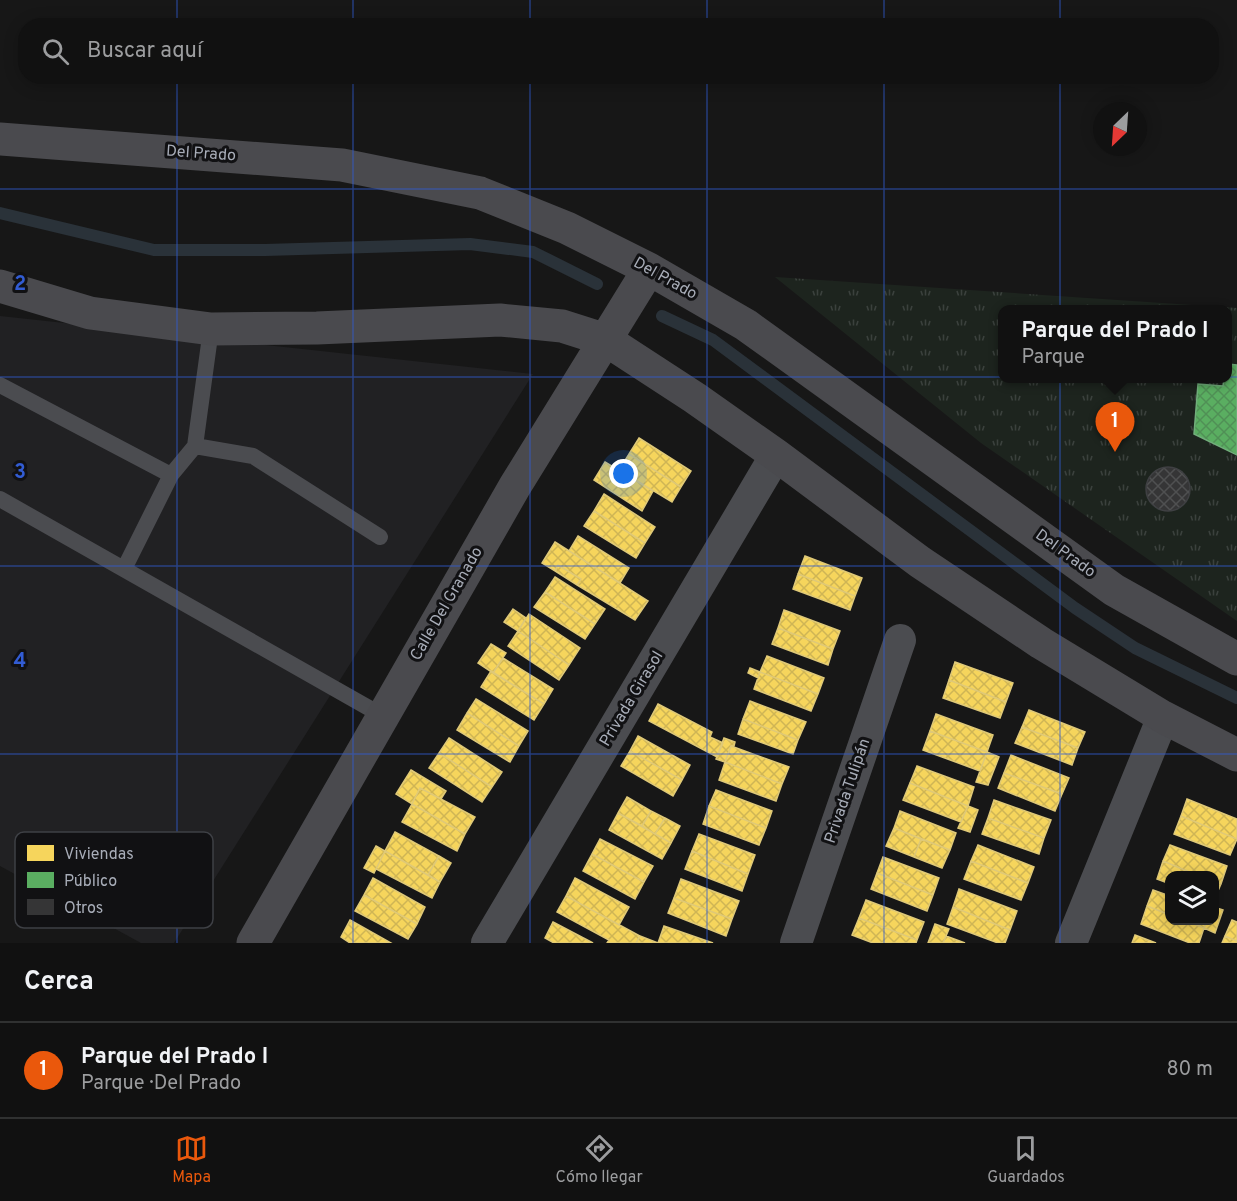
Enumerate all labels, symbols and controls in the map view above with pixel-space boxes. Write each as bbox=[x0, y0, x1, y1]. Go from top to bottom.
search box bbox=[18, 18, 1219, 84]
icon: search bbox=[39, 35, 72, 68]
text: Buscar aquí bbox=[87, 38, 203, 65]
north arrow bbox=[1093, 102, 1147, 156]
street label: Del Prado bbox=[165, 142, 237, 166]
street label: Del Prado bbox=[630, 253, 700, 305]
text: 2 bbox=[14, 272, 26, 298]
popup bbox=[998, 305, 1232, 383]
text: Parque del Prado I bbox=[1021, 318, 1209, 345]
text: Parque bbox=[1021, 345, 1085, 371]
pin: 1 bbox=[1096, 402, 1134, 452]
your location bbox=[609, 459, 638, 488]
text: 3 bbox=[14, 460, 26, 486]
street label: Del Prado bbox=[1031, 525, 1099, 583]
street label: Calle Del Granado bbox=[406, 543, 488, 664]
street label: Privada Girasol bbox=[596, 648, 668, 750]
text: 4 bbox=[14, 649, 26, 675]
street label: Privada Tulipán bbox=[821, 736, 875, 846]
legend bbox=[15, 832, 213, 928]
text: Viviendas bbox=[64, 845, 134, 865]
map controls bbox=[1165, 871, 1219, 925]
button: layers bbox=[1165, 871, 1219, 925]
text: Público bbox=[64, 872, 117, 892]
text: Otros bbox=[64, 899, 103, 919]
text: Cerca bbox=[24, 966, 94, 999]
text: Parque del Prado I bbox=[81, 1044, 268, 1071]
text: 1 bbox=[40, 1057, 48, 1083]
text: 80 m bbox=[1167, 1057, 1213, 1083]
text: Parque · Del Prado bbox=[81, 1071, 241, 1097]
tab: Mapa bbox=[172, 1132, 211, 1188]
tab: Cómo llegar bbox=[556, 1132, 643, 1188]
tab: Guardados bbox=[987, 1132, 1065, 1188]

